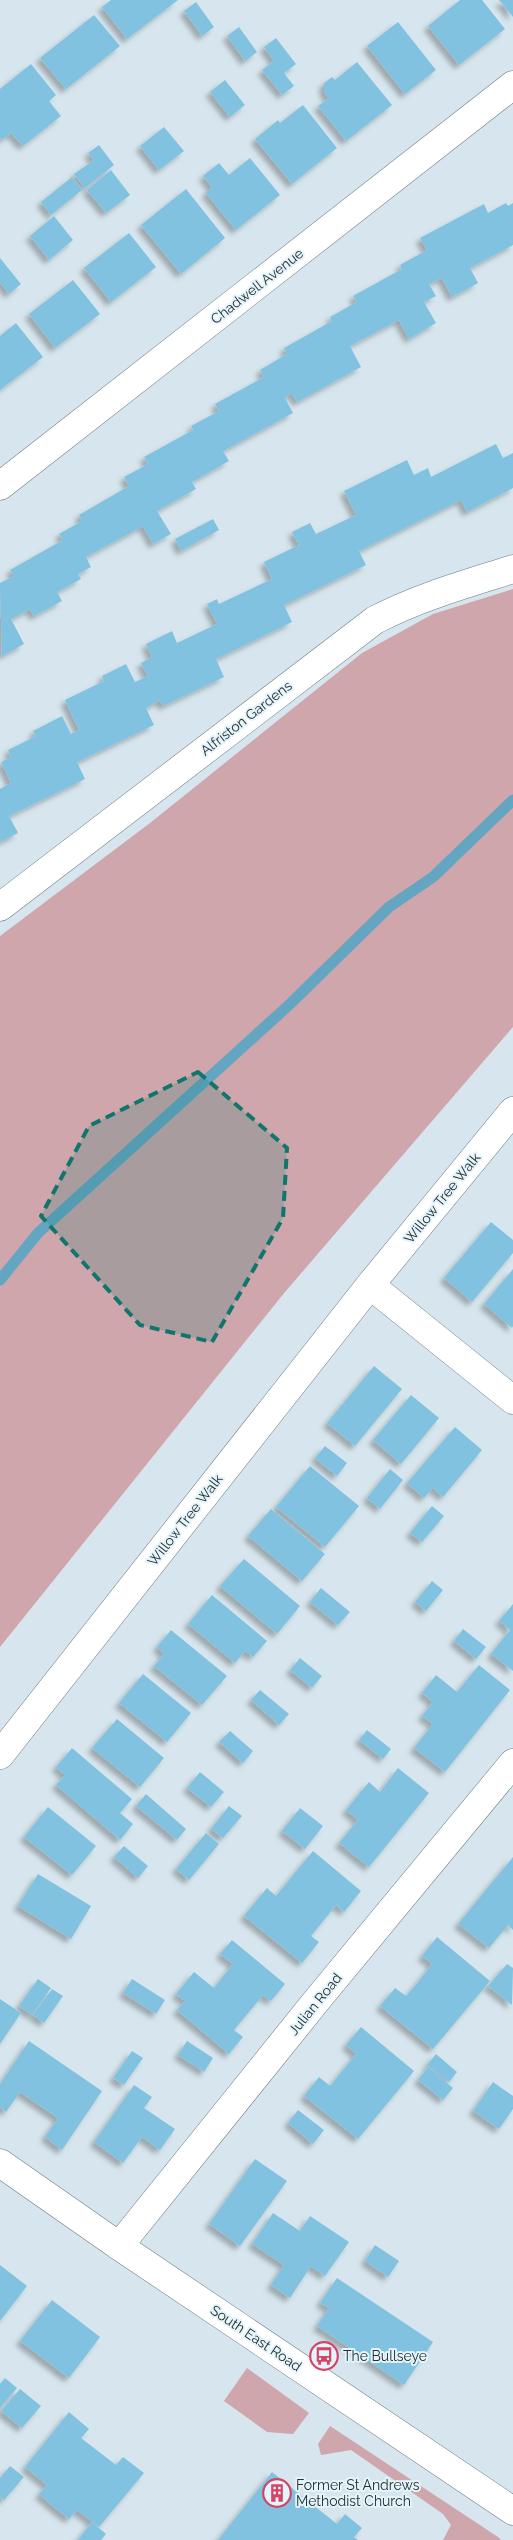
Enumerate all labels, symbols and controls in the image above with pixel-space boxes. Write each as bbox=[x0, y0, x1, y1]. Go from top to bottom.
street label: Chadwell Avenue bbox=[208, 245, 306, 327]
street label: Alfriston Gardens bbox=[197, 677, 295, 759]
street label: Willow Tree Walk bbox=[401, 1149, 484, 1246]
street label: Willow Tree Walk bbox=[144, 1471, 226, 1569]
street label: Julian Road bbox=[285, 1970, 345, 2038]
street label: South East Road bbox=[207, 2302, 305, 2374]
bus stop icon: The Bullseye bbox=[309, 2341, 339, 2371]
place label: The Bullseye bbox=[343, 2348, 427, 2364]
place label: Former St Andrews Methodist Church bbox=[296, 2477, 420, 2509]
building icon: Former St Andrews Methodist Church bbox=[262, 2478, 292, 2508]

